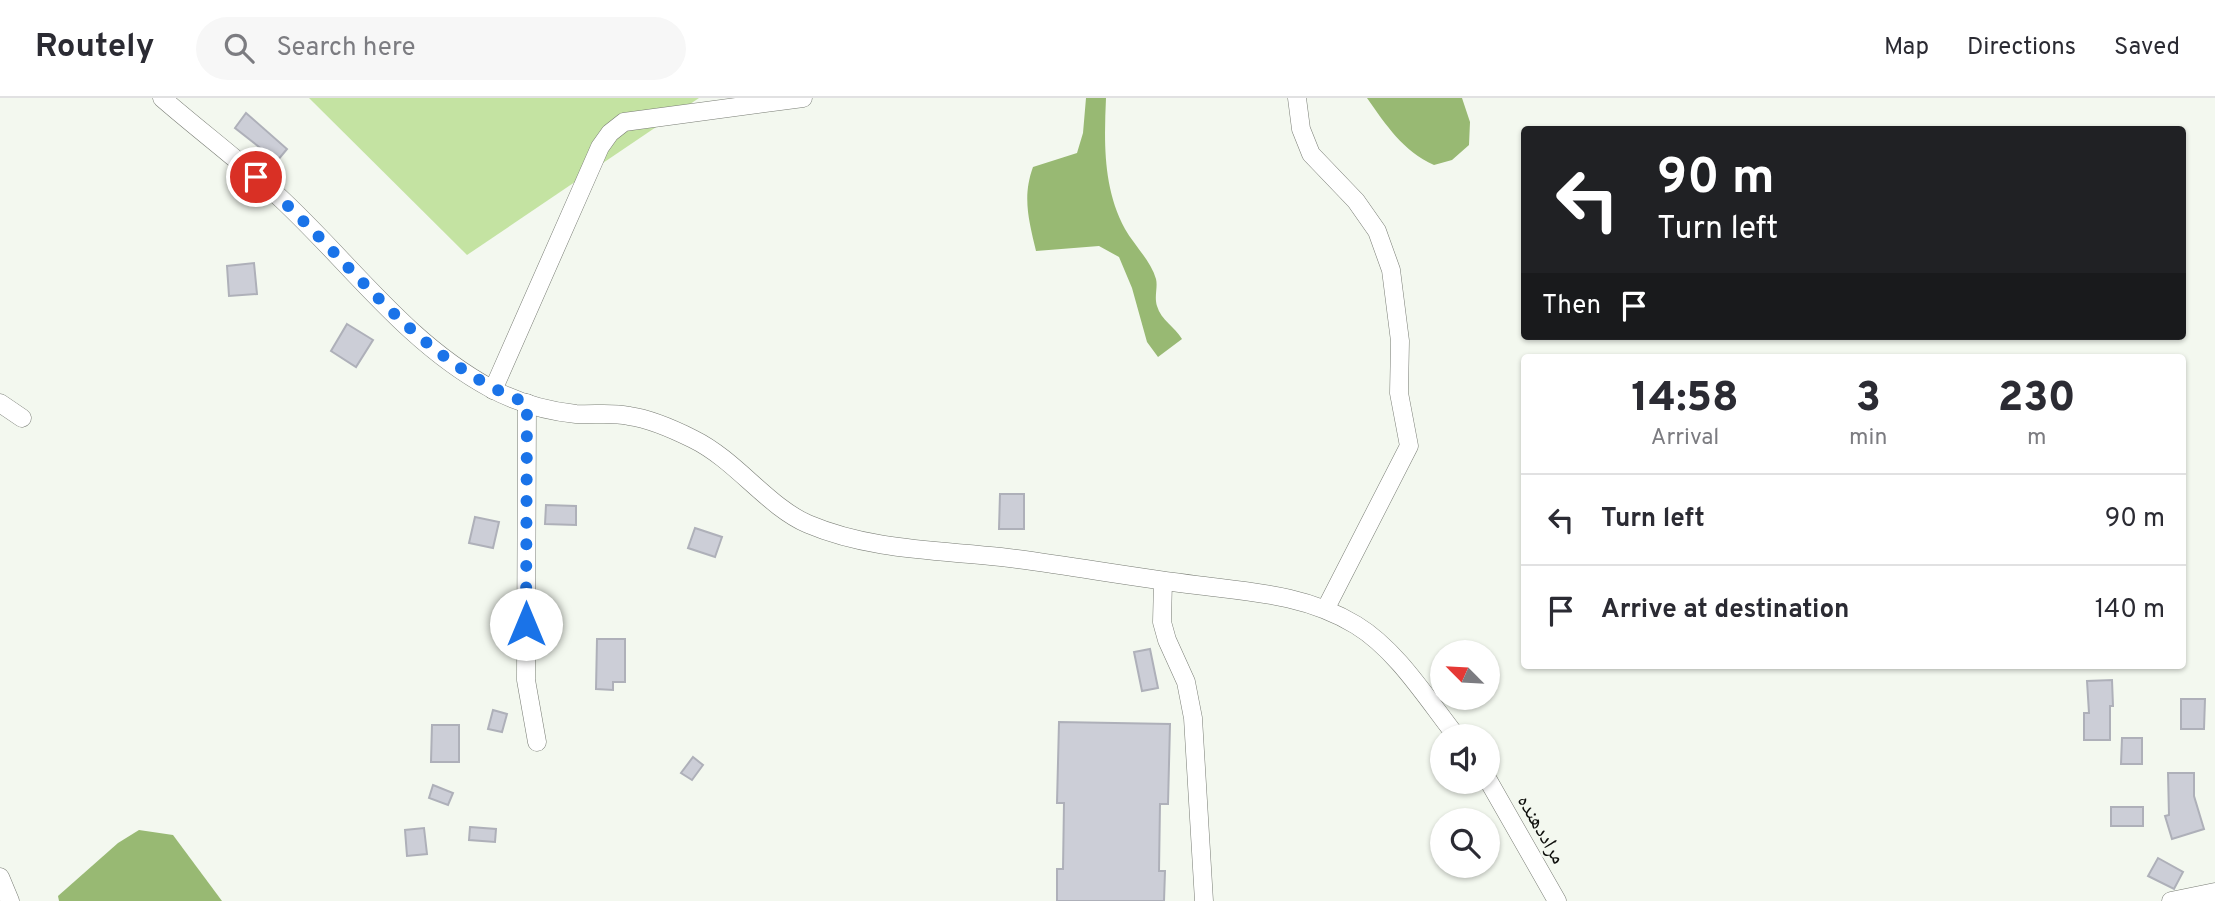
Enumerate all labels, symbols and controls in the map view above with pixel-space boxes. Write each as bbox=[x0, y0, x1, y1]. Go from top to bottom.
search box bbox=[196, 17, 686, 80]
text: Routely bbox=[35, 27, 154, 69]
icon: search bbox=[220, 29, 258, 67]
text: Search here bbox=[276, 32, 415, 65]
text: Map bbox=[1884, 33, 1929, 63]
text: Directions bbox=[1967, 33, 2076, 63]
text: Saved bbox=[2114, 33, 2180, 63]
pin bbox=[226, 147, 286, 207]
text: 90 m bbox=[1657, 149, 1775, 211]
icon: left bbox=[1542, 154, 1633, 245]
icon: arrive bbox=[237, 158, 275, 196]
text: Turn left bbox=[1657, 210, 1778, 250]
icon: arrive bbox=[1615, 287, 1653, 325]
text: Then bbox=[1542, 290, 1601, 323]
text: 14:58 bbox=[1631, 373, 1739, 426]
text: 3 bbox=[1856, 373, 1881, 426]
text: 230 bbox=[1998, 373, 2076, 426]
text: Arrival bbox=[1651, 424, 1719, 453]
text: min bbox=[1849, 424, 1887, 453]
text: m bbox=[2027, 424, 2046, 453]
icon: left bbox=[1542, 501, 1580, 539]
text: Turn left bbox=[1601, 503, 1705, 536]
text: 90 m bbox=[2105, 503, 2165, 536]
position arrow bbox=[489, 587, 563, 661]
icon: arrive bbox=[1542, 592, 1580, 630]
text: Arrive at destination bbox=[1601, 594, 1849, 627]
text: 140 m bbox=[2095, 594, 2165, 627]
north arrow bbox=[1430, 640, 1500, 710]
map controls bbox=[1430, 640, 1500, 878]
button: sound bbox=[1430, 724, 1500, 794]
street label: مراددهنده bbox=[1510, 790, 1571, 869]
button: search bbox=[1430, 808, 1500, 878]

